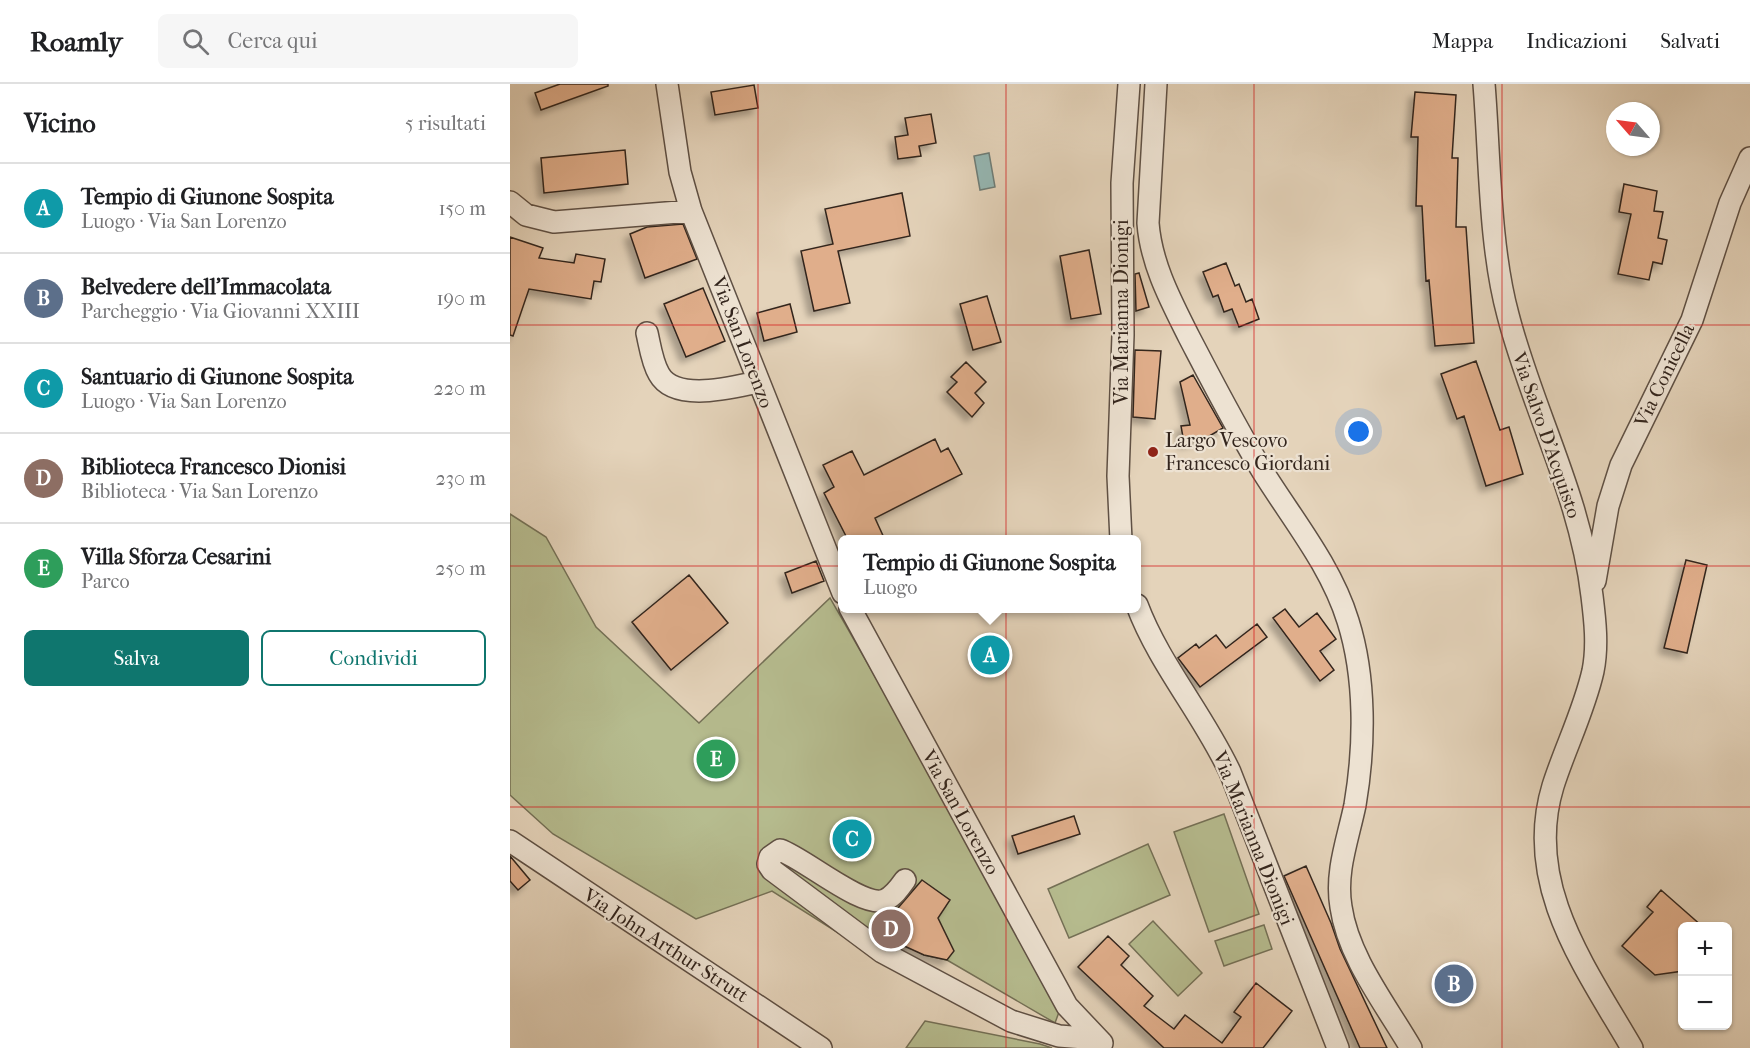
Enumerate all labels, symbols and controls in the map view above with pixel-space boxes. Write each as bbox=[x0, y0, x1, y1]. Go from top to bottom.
search box bbox=[158, 14, 578, 68]
text: Roamly bbox=[30, 25, 122, 58]
icon: search bbox=[179, 25, 212, 58]
text: Cerca qui bbox=[227, 28, 317, 54]
text: Mappa bbox=[1432, 29, 1493, 53]
text: Indicazioni bbox=[1526, 29, 1627, 53]
text: Salvati bbox=[1660, 29, 1720, 53]
north arrow bbox=[1606, 102, 1660, 156]
text: Vicino bbox=[24, 108, 96, 139]
text: 5 risultati bbox=[405, 112, 486, 135]
text: Tempio di Giunone Sospita bbox=[81, 184, 334, 210]
text: A bbox=[37, 197, 50, 220]
text: 150 m bbox=[438, 197, 486, 220]
text: Luogo · Via San Lorenzo bbox=[81, 210, 287, 233]
street label: Via Marianna Dionigi bbox=[1110, 219, 1133, 406]
street label: Via San Lorenzo bbox=[707, 272, 778, 411]
text: Belvedere dell'Immacolata bbox=[81, 274, 331, 300]
text: B bbox=[37, 287, 50, 310]
text: 190 m bbox=[436, 287, 486, 310]
text: Parcheggio · Via Giovanni XXIII bbox=[81, 300, 360, 323]
street label: Via Conicella bbox=[1629, 319, 1700, 432]
street label: Via Salvo D'Acquisto bbox=[1507, 348, 1586, 521]
text: Santuario di Giunone Sospita bbox=[81, 364, 354, 390]
text: C bbox=[37, 377, 50, 400]
text: 220 m bbox=[433, 377, 486, 400]
text: Luogo · Via San Lorenzo bbox=[81, 390, 287, 413]
your location bbox=[1344, 417, 1373, 446]
place label: Largo Vescovo Francesco Giordani bbox=[1165, 429, 1330, 475]
marker: Largo Vescovo Francesco Giordani bbox=[1146, 445, 1160, 459]
text: Biblioteca Francesco Dionisi bbox=[81, 454, 346, 480]
text: D bbox=[36, 467, 51, 490]
text: 230 m bbox=[436, 467, 486, 490]
text: Biblioteca · Via San Lorenzo bbox=[81, 480, 318, 503]
popup bbox=[838, 535, 1141, 613]
text: Villa Sforza Cesarini bbox=[81, 544, 271, 570]
text: Tempio di Giunone Sospita bbox=[863, 550, 1116, 576]
text: E bbox=[37, 557, 50, 580]
text: 250 m bbox=[435, 557, 486, 580]
text: Parco bbox=[81, 570, 130, 593]
text: Luogo bbox=[863, 576, 917, 599]
button: Salva bbox=[24, 630, 249, 686]
button: Condividi bbox=[261, 630, 486, 686]
pin: A bbox=[970, 632, 1010, 678]
pin: E bbox=[696, 736, 736, 782]
street label: Via San Lorenzo bbox=[916, 745, 1004, 879]
street label: Via Marianna Dionigi bbox=[1208, 747, 1299, 929]
pin: C bbox=[832, 816, 872, 861]
street label: Via John Arthur Strutt bbox=[578, 883, 753, 1007]
pin: D bbox=[872, 906, 910, 952]
map controls bbox=[1678, 922, 1732, 1030]
button: + bbox=[1678, 922, 1732, 976]
pin: B bbox=[1434, 962, 1474, 1006]
button: − bbox=[1678, 976, 1732, 1030]

